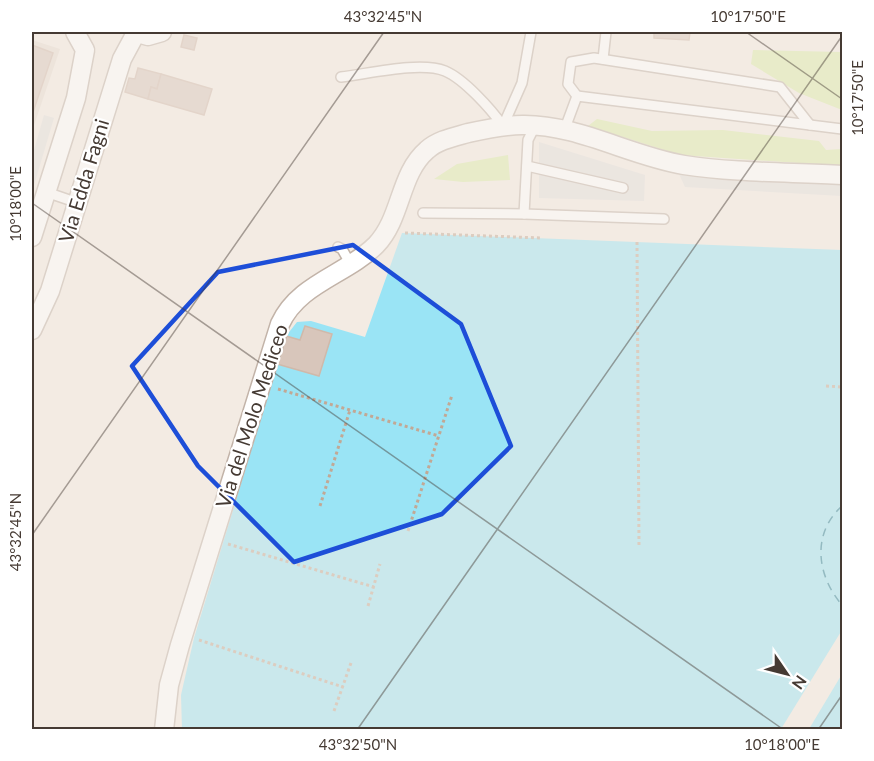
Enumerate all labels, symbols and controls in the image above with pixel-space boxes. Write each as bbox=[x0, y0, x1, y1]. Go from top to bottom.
text: 43°32'45"N bbox=[344, 7, 422, 25]
text: 10°17'50"E bbox=[710, 7, 786, 25]
text: 10°17'50"E bbox=[848, 60, 866, 136]
street label: Via Edda Fagni bbox=[53, 116, 113, 246]
text: 10°18'00"E bbox=[6, 166, 24, 242]
street label: Via del Molo Mediceo bbox=[210, 321, 292, 511]
text: 43°32'45"N bbox=[6, 493, 24, 571]
north arrow bbox=[757, 644, 817, 704]
text: N bbox=[788, 672, 811, 693]
text: 43°32'50"N bbox=[319, 735, 397, 753]
text: 10°18'00"E bbox=[744, 735, 820, 753]

